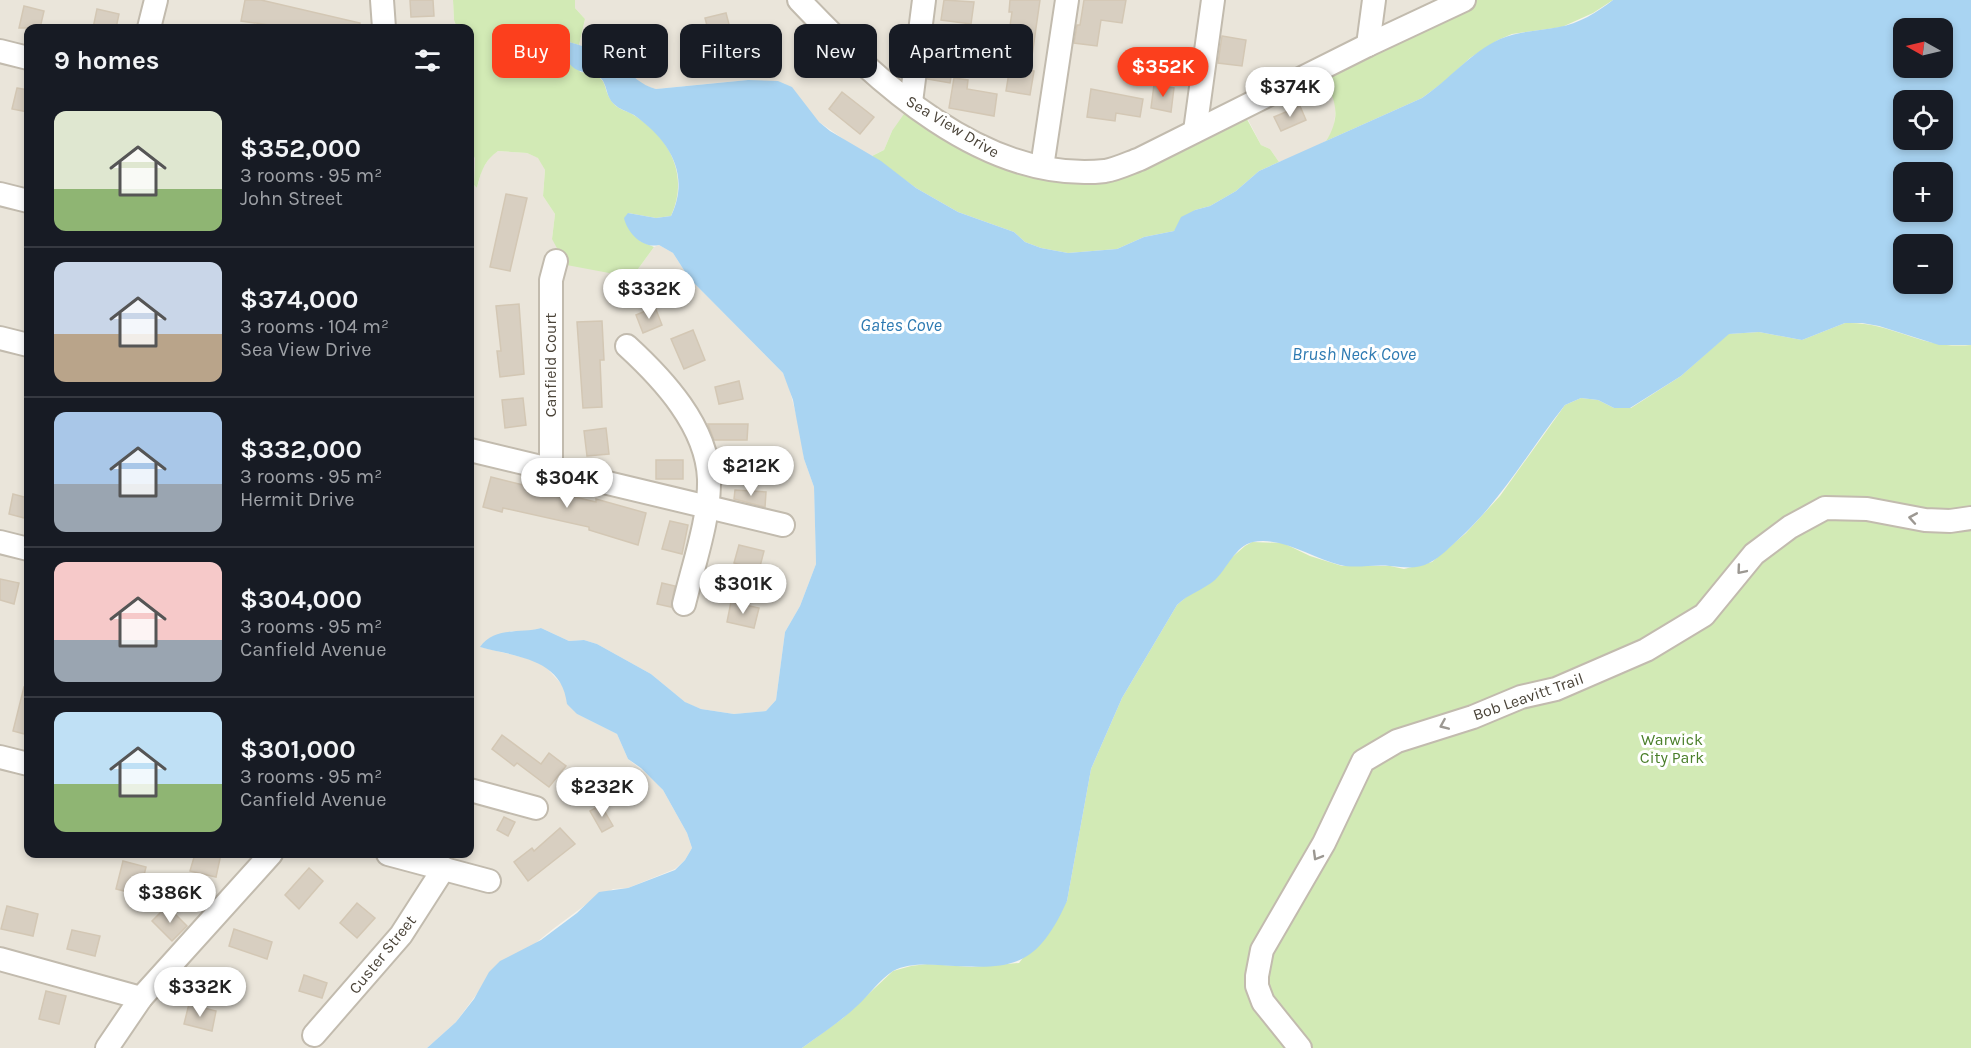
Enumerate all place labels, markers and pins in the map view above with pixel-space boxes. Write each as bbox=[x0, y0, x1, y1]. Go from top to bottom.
pin: $352K bbox=[1121, 47, 1205, 98]
pin: $374K bbox=[1248, 67, 1332, 118]
pin: $332K bbox=[607, 269, 691, 320]
pin: $212K bbox=[709, 446, 793, 497]
pin: $304K bbox=[525, 458, 609, 509]
pin: $301K bbox=[701, 564, 785, 615]
pin: $232K bbox=[560, 767, 644, 818]
pin: $386K bbox=[128, 873, 212, 924]
pin: $332K bbox=[158, 967, 242, 1018]

